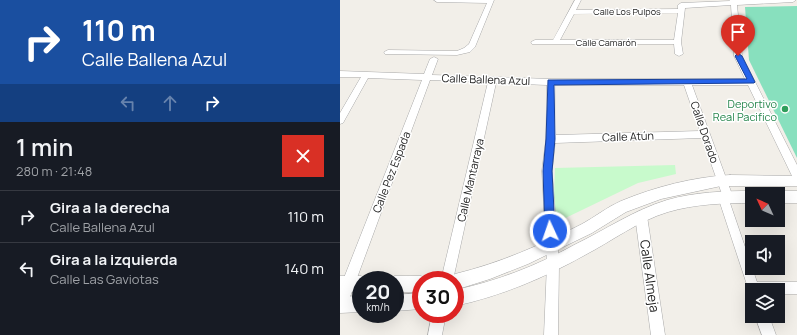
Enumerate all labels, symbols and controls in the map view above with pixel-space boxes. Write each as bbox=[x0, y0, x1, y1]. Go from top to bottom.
street label: Calle Los Pulpos bbox=[593, 5, 661, 18]
text: 110 m bbox=[82, 11, 156, 49]
pin bbox=[721, 15, 755, 56]
icon: right bbox=[16, 16, 68, 68]
icon: arrive bbox=[727, 21, 749, 43]
street label: Calle Camarón bbox=[576, 36, 636, 49]
text: Calle Ballena Azul bbox=[82, 47, 227, 71]
street label: Calle Ballena Azul bbox=[441, 70, 531, 88]
icon: left bbox=[117, 92, 139, 114]
icon: ahead bbox=[159, 92, 181, 114]
icon: right bbox=[201, 92, 223, 114]
place label: Deportivo Real Pacifico bbox=[713, 96, 777, 124]
street label: Calle Dorado bbox=[687, 99, 723, 165]
marker: Deportivo Real Pacifico bbox=[780, 104, 790, 114]
street label: Calle Atún bbox=[602, 128, 654, 144]
street label: Calle Pez Espada bbox=[369, 129, 413, 215]
text: 1 min bbox=[16, 130, 73, 163]
button: close bbox=[282, 135, 324, 177]
street label: Calle Mantarraya bbox=[453, 137, 487, 223]
text: 280 m · 21:48 bbox=[16, 162, 92, 180]
north arrow bbox=[745, 187, 785, 227]
map controls bbox=[745, 187, 785, 323]
text: Gira a la derecha bbox=[50, 197, 170, 218]
icon: right bbox=[16, 206, 38, 228]
text: 110 m bbox=[287, 206, 324, 227]
position arrow bbox=[529, 210, 571, 252]
text: Calle Ballena Azul bbox=[50, 218, 155, 236]
button: sound bbox=[745, 235, 785, 275]
street label: Calle Almeja bbox=[636, 239, 664, 313]
text: Gira a la izquierda bbox=[50, 249, 177, 270]
icon: left bbox=[16, 258, 38, 280]
text: 140 m bbox=[284, 258, 324, 279]
text: Calle Las Gaviotas bbox=[50, 270, 159, 288]
speed limit sign: 30 bbox=[412, 271, 464, 323]
text: 20 bbox=[365, 278, 391, 305]
button: layers bbox=[745, 283, 785, 323]
text: km/h bbox=[366, 300, 390, 314]

